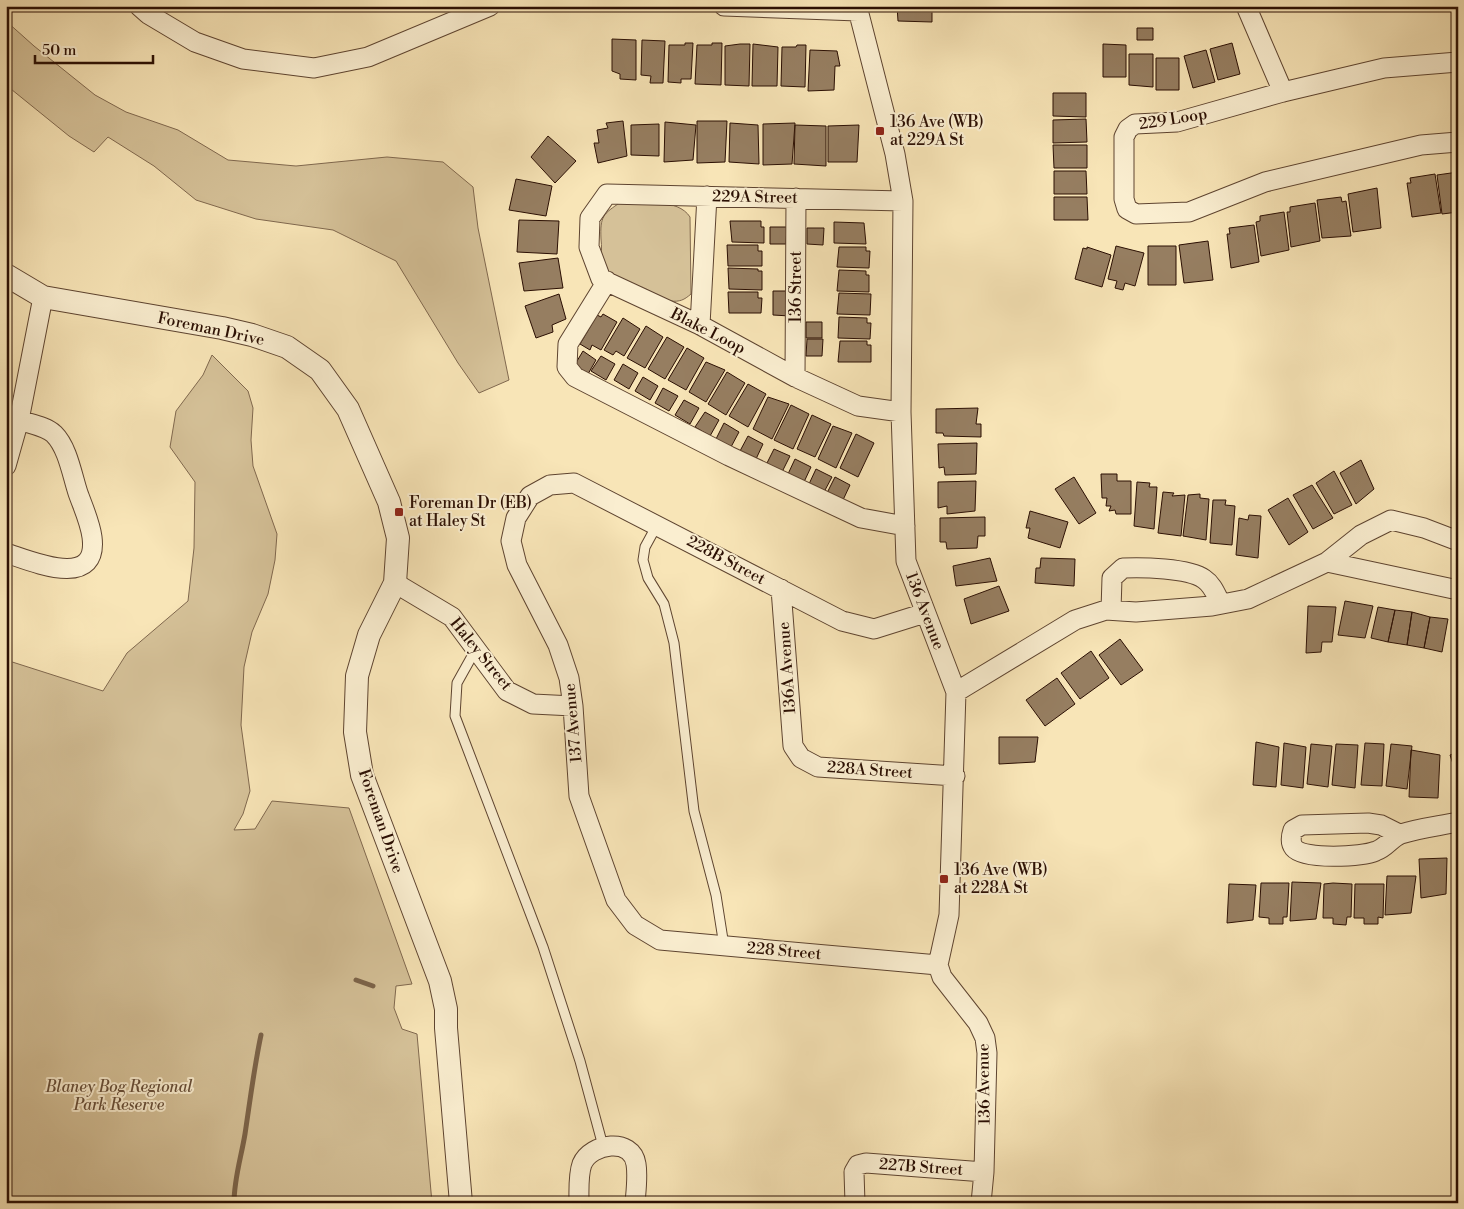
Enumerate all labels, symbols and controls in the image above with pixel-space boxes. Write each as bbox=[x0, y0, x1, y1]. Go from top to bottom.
scale bar bbox=[35, 32, 152, 64]
text: 50 m bbox=[42, 41, 76, 60]
street label: 229 Loop bbox=[1137, 104, 1209, 134]
place label: 136 Ave (WB) at 229A St bbox=[890, 112, 984, 150]
marker: 136 Ave (WB) at 229A St bbox=[874, 125, 886, 137]
street label: 229A Street bbox=[712, 186, 798, 208]
street label: 136 Street bbox=[786, 251, 806, 323]
street label: Blake Loop bbox=[666, 303, 749, 358]
street label: Foreman Drive bbox=[156, 308, 266, 350]
place label: Foreman Dr (EB) at Haley St bbox=[409, 493, 532, 531]
marker: Foreman Dr (EB) at Haley St bbox=[393, 506, 405, 518]
street label: 228B Street bbox=[683, 531, 769, 589]
street label: 136 Avenue bbox=[901, 569, 949, 653]
street label: Haley Street bbox=[445, 613, 517, 695]
street label: 136A Avenue bbox=[774, 621, 800, 715]
street label: 137 Avenue bbox=[560, 683, 586, 763]
street label: 228A Street bbox=[827, 757, 914, 783]
street label: Foreman Drive bbox=[354, 766, 408, 876]
place label: 136 Ave (WB) at 228A St bbox=[954, 860, 1048, 898]
marker: 136 Ave (WB) at 228A St bbox=[938, 873, 950, 885]
street label: 228 Street bbox=[746, 938, 822, 964]
street label: 136 Avenue bbox=[973, 1043, 995, 1125]
park label: Blaney Bog Regional Park Reserve bbox=[44, 1077, 193, 1115]
street label: 227B Street bbox=[878, 1154, 964, 1180]

